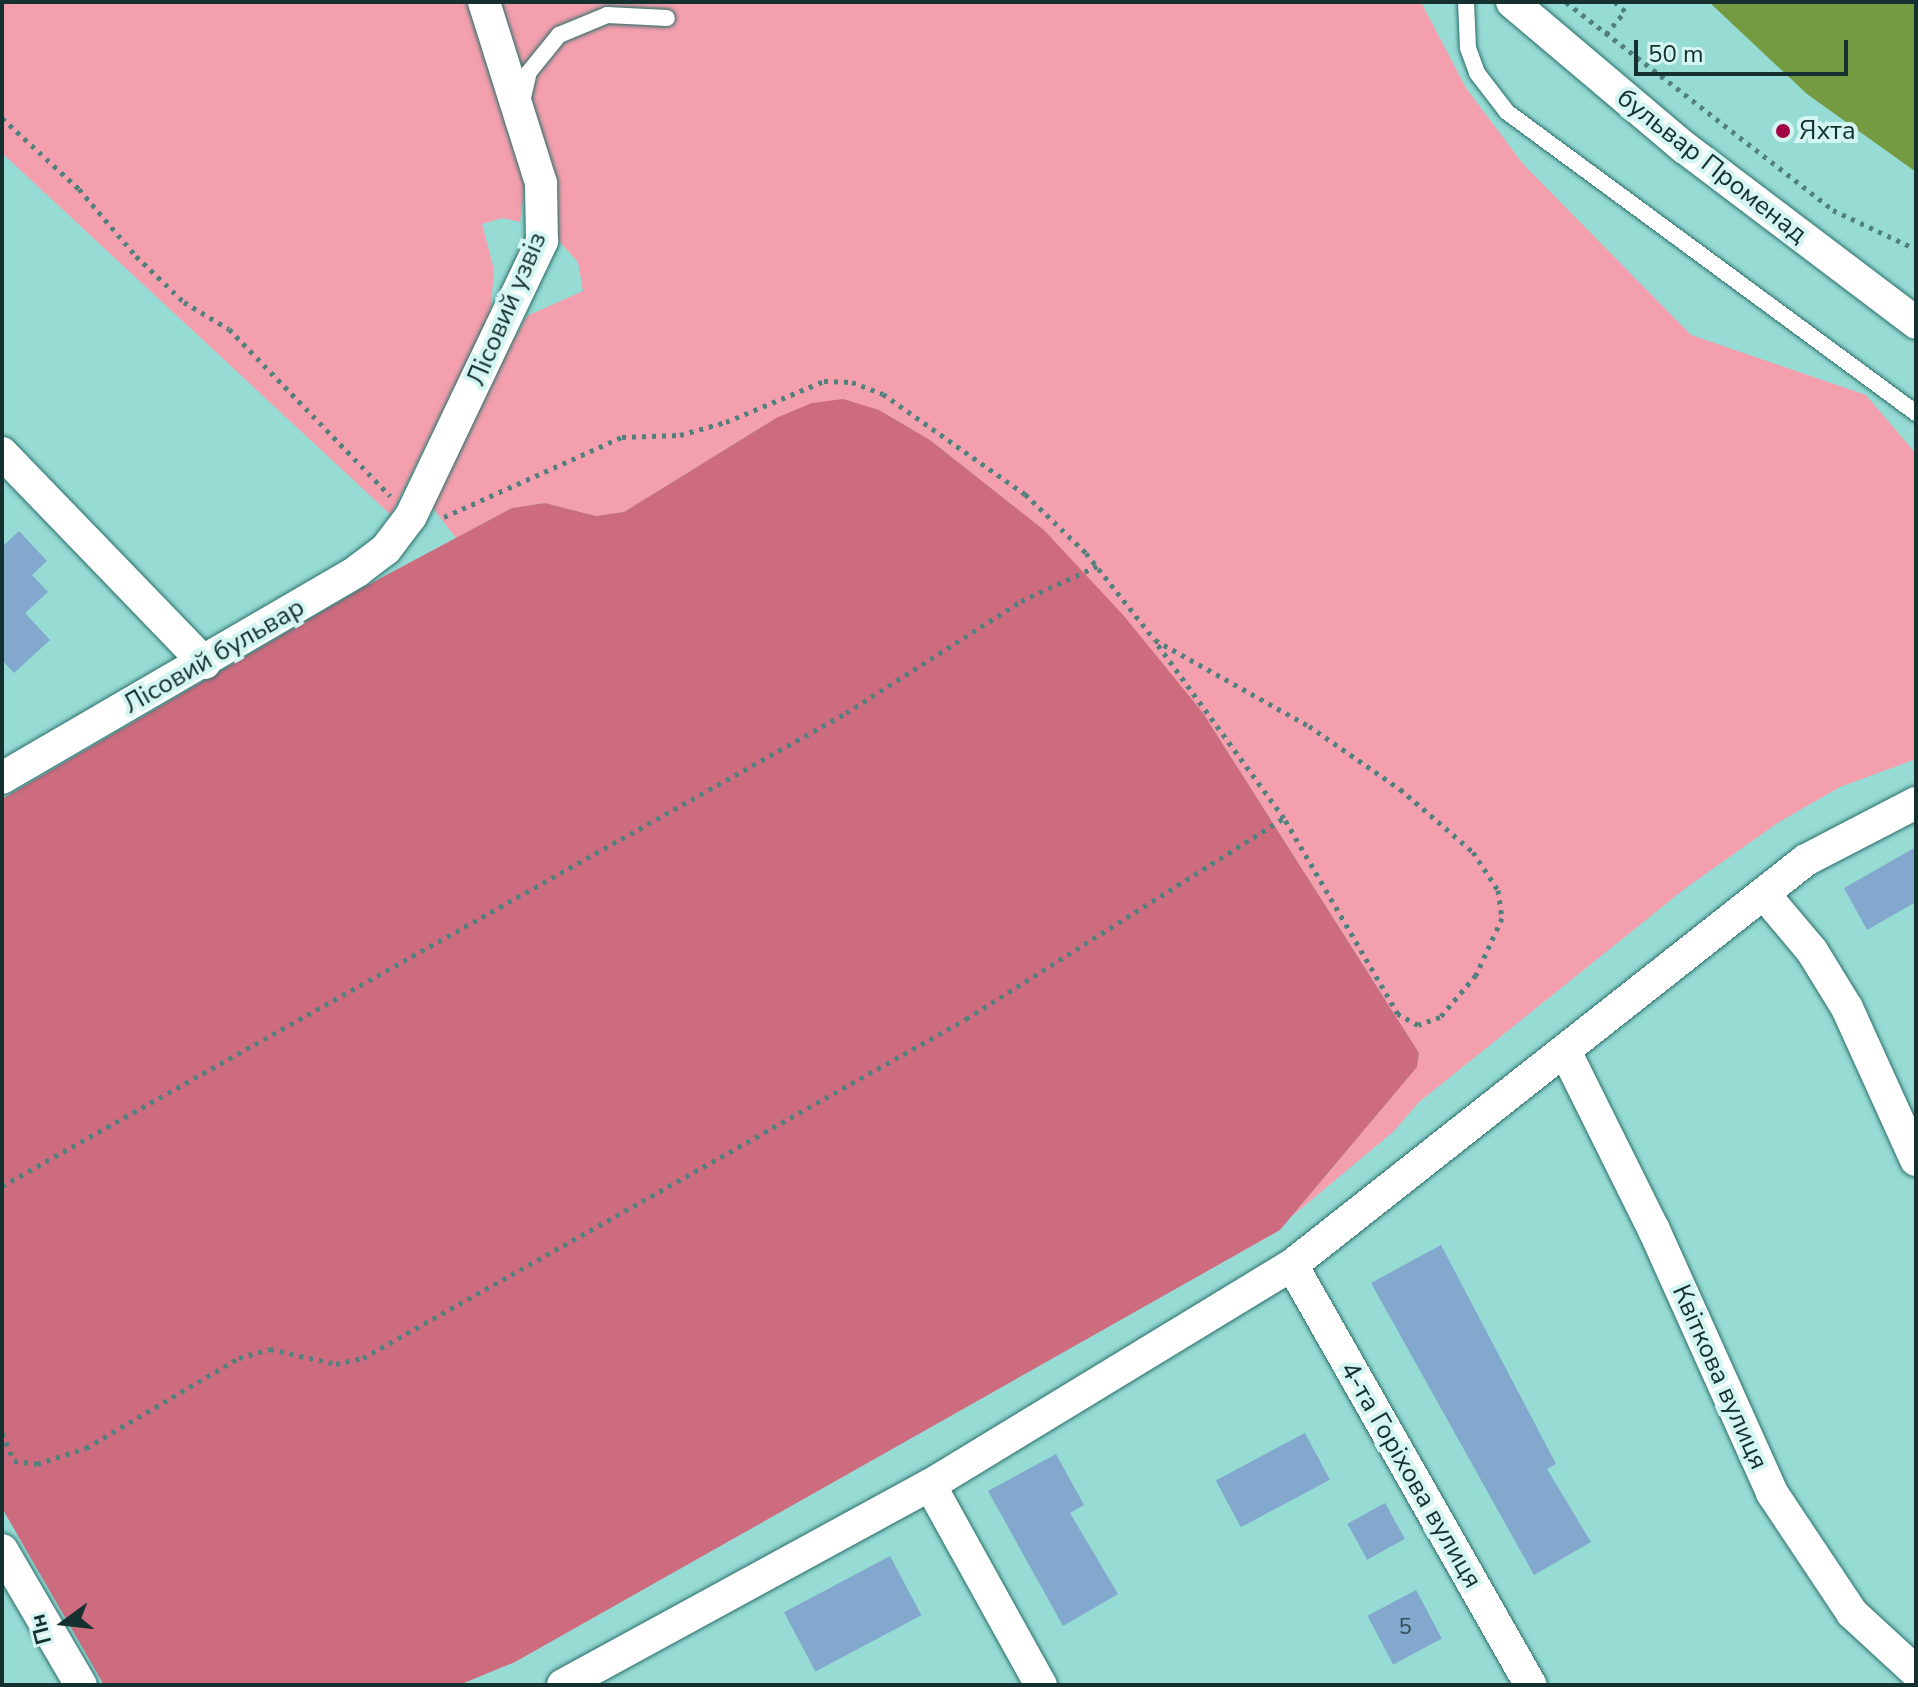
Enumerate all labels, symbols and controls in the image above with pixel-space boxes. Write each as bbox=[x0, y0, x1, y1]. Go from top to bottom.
scale bar bbox=[1638, 24, 1852, 74]
text: 50 m bbox=[1648, 38, 1704, 70]
street label: бульвар Променад bbox=[1611, 82, 1813, 250]
place label: Яхта bbox=[1799, 115, 1856, 147]
marker: Яхта bbox=[1774, 122, 1792, 140]
street label: Лісовий узвіз bbox=[461, 228, 553, 390]
street label: Лісовий бульвар bbox=[118, 592, 310, 720]
street label: Квіткова вулиця bbox=[1665, 1280, 1775, 1474]
street label: 4-та Горіхова вулиця bbox=[1333, 1356, 1489, 1594]
north arrow bbox=[24, 1583, 104, 1663]
text: Пн bbox=[22, 1611, 59, 1648]
house number: 5 bbox=[1398, 1615, 1412, 1641]

